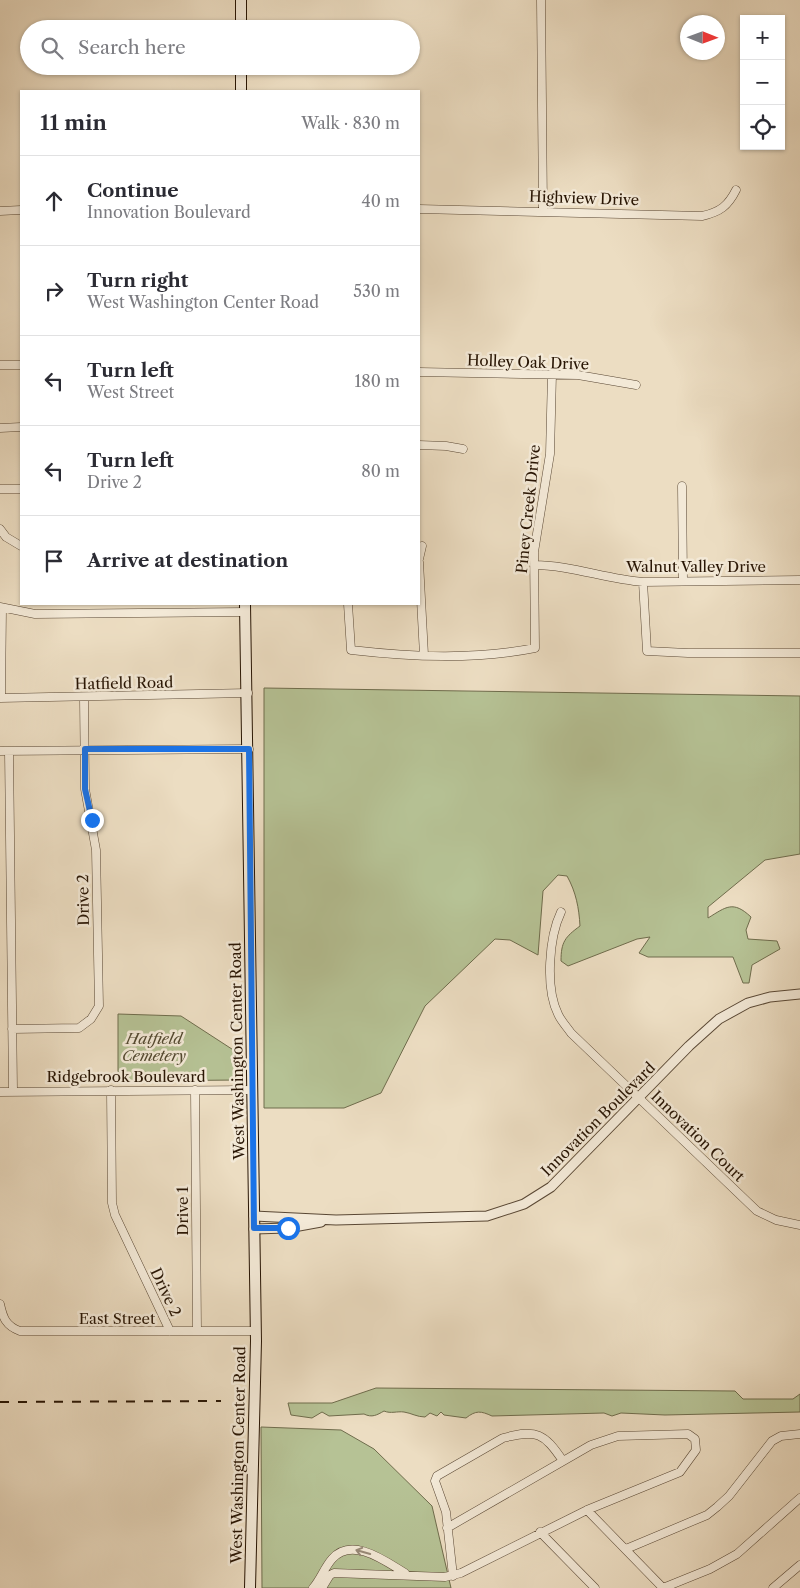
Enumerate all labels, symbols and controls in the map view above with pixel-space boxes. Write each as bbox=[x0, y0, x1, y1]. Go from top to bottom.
north arrow bbox=[680, 15, 725, 60]
map controls bbox=[740, 15, 785, 150]
button: + bbox=[740, 15, 785, 60]
search box bbox=[20, 20, 420, 75]
icon: search bbox=[38, 34, 66, 62]
text: Search here bbox=[78, 36, 186, 59]
button: − bbox=[740, 60, 785, 105]
button: locate bbox=[740, 105, 785, 150]
text: 11 min bbox=[40, 110, 107, 135]
text: Walk · 830 m bbox=[301, 113, 400, 133]
text: Continue bbox=[87, 179, 179, 202]
icon: ahead bbox=[40, 187, 68, 215]
street label: Highview Drive bbox=[529, 187, 639, 209]
text: 40 m bbox=[361, 191, 400, 211]
text: Innovation Boulevard bbox=[87, 202, 251, 222]
text: Turn right bbox=[87, 269, 188, 292]
icon: right bbox=[40, 277, 68, 305]
text: 530 m bbox=[353, 281, 400, 301]
text: West Washington Center Road bbox=[87, 292, 319, 312]
street label: Holley Oak Drive bbox=[467, 350, 589, 374]
text: Turn left bbox=[87, 359, 174, 382]
icon: left bbox=[40, 367, 68, 395]
text: 180 m bbox=[354, 371, 400, 391]
text: West Street bbox=[87, 382, 174, 402]
street label: Piney Creek Drive bbox=[512, 444, 544, 574]
text: Turn left bbox=[87, 449, 174, 472]
icon: left bbox=[40, 457, 68, 485]
text: 80 m bbox=[361, 461, 400, 481]
text: Drive 2 bbox=[87, 472, 142, 492]
icon: arrive bbox=[40, 547, 68, 575]
text: Arrive at destination bbox=[87, 549, 288, 572]
street label: Walnut Valley Drive bbox=[625, 557, 766, 576]
street label: Hatfield Road bbox=[75, 673, 173, 693]
route end bbox=[81, 809, 104, 832]
street label: Drive 2 bbox=[73, 874, 93, 926]
street label: West Washington Center Road bbox=[226, 942, 248, 1161]
park label: Hatfield Cemetery bbox=[122, 1029, 187, 1065]
street label: Innovation Boulevard bbox=[537, 1058, 659, 1180]
street label: Ridgebrook Boulevard bbox=[46, 1067, 206, 1086]
street label: Innovation Court bbox=[647, 1086, 749, 1186]
street label: Drive 1 bbox=[173, 1186, 192, 1236]
route start bbox=[277, 1217, 300, 1240]
street label: Drive 2 bbox=[146, 1265, 186, 1319]
street label: East Street bbox=[79, 1309, 156, 1328]
street label: West Washington Center Road bbox=[227, 1346, 249, 1565]
one-way arrow bbox=[356, 1547, 372, 1556]

